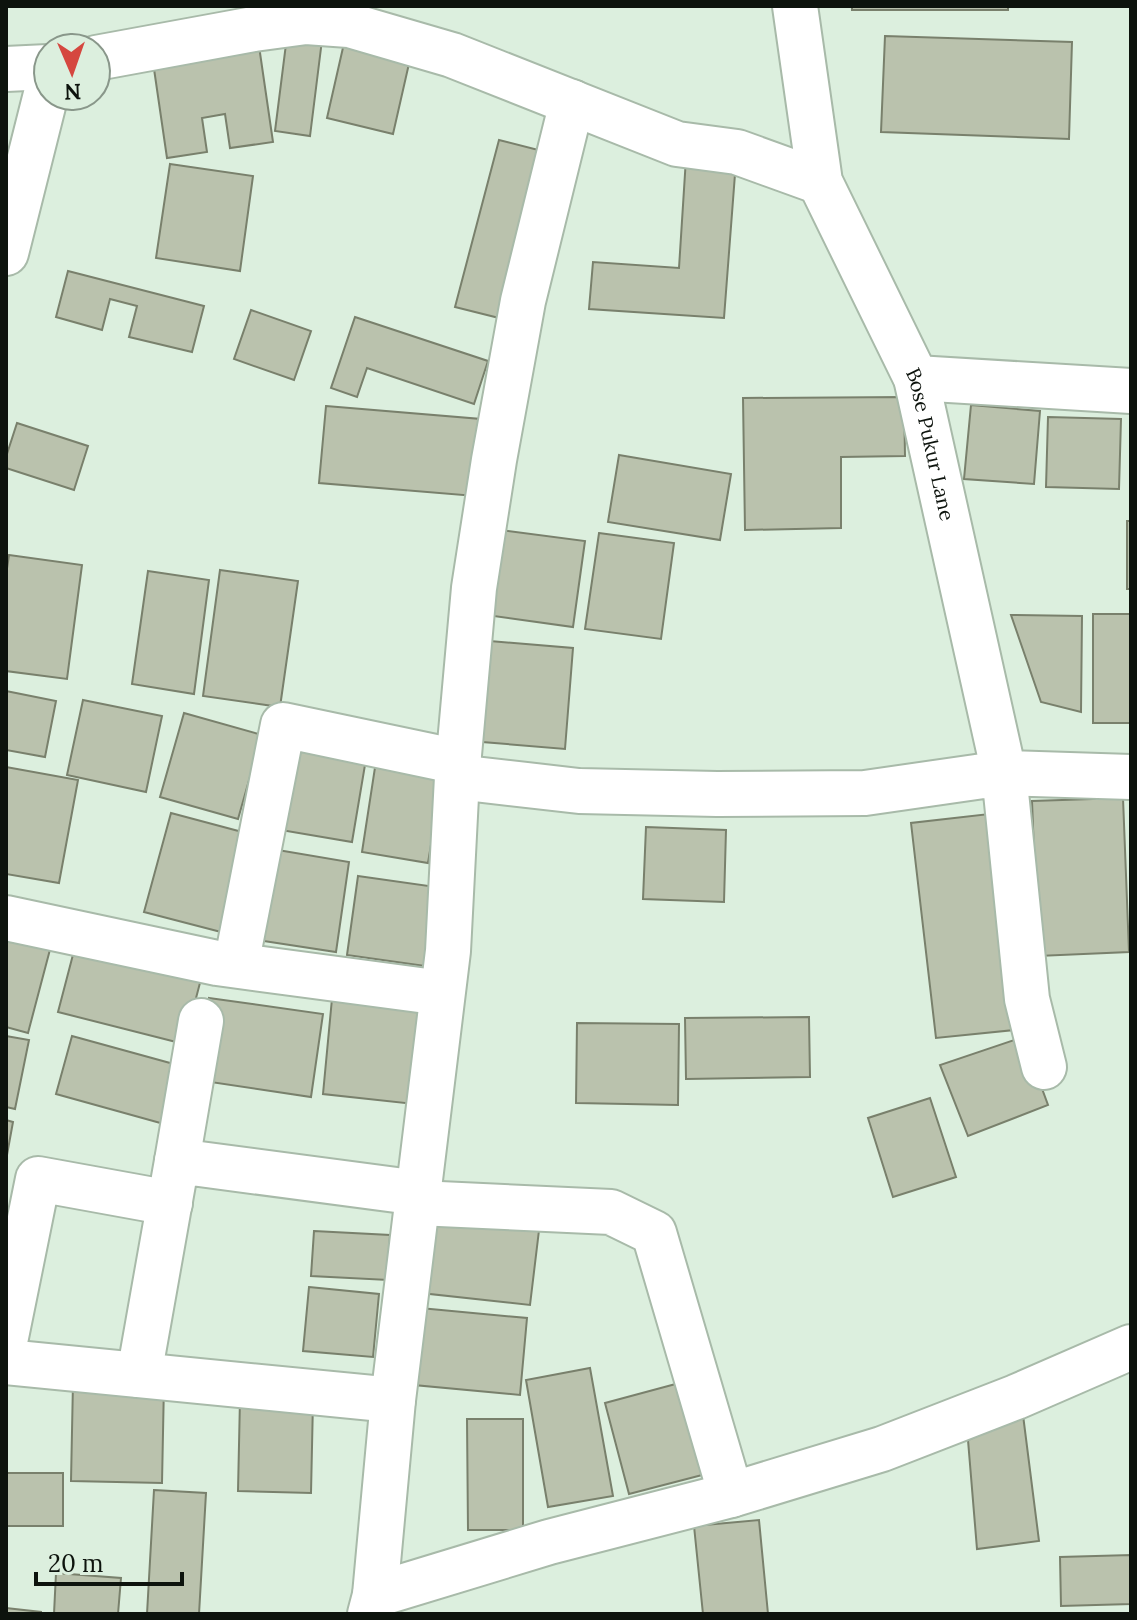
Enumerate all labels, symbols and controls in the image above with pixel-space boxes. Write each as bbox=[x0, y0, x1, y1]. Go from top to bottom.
north arrow bbox=[32, 32, 112, 112]
text: N bbox=[64, 78, 82, 106]
street label: Bose Pukur Lane bbox=[901, 363, 960, 523]
scale bar bbox=[36, 1536, 182, 1586]
text: 20 m bbox=[48, 1548, 104, 1579]

